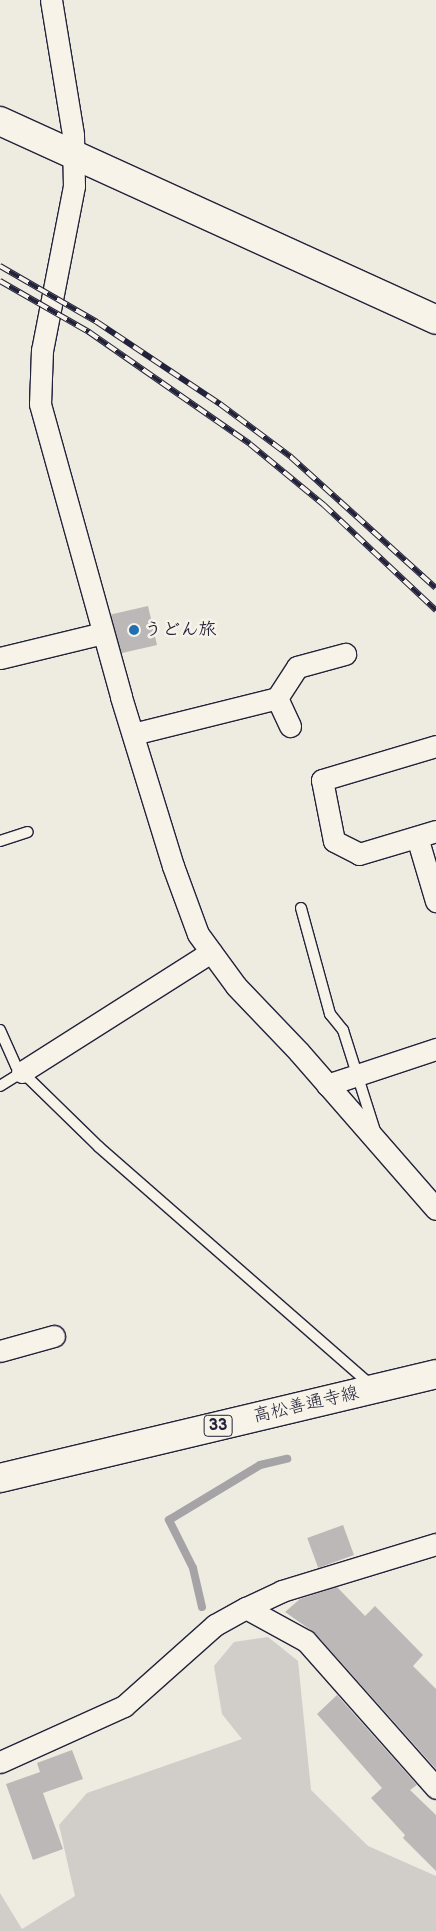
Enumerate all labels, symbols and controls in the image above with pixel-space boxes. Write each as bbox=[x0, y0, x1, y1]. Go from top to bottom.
place label: うどん旅 bbox=[144, 619, 216, 641]
marker: うどん旅 bbox=[128, 624, 140, 636]
street label: 高松善通寺線 bbox=[251, 1382, 361, 1428]
road number: 33 bbox=[203, 1412, 233, 1440]

